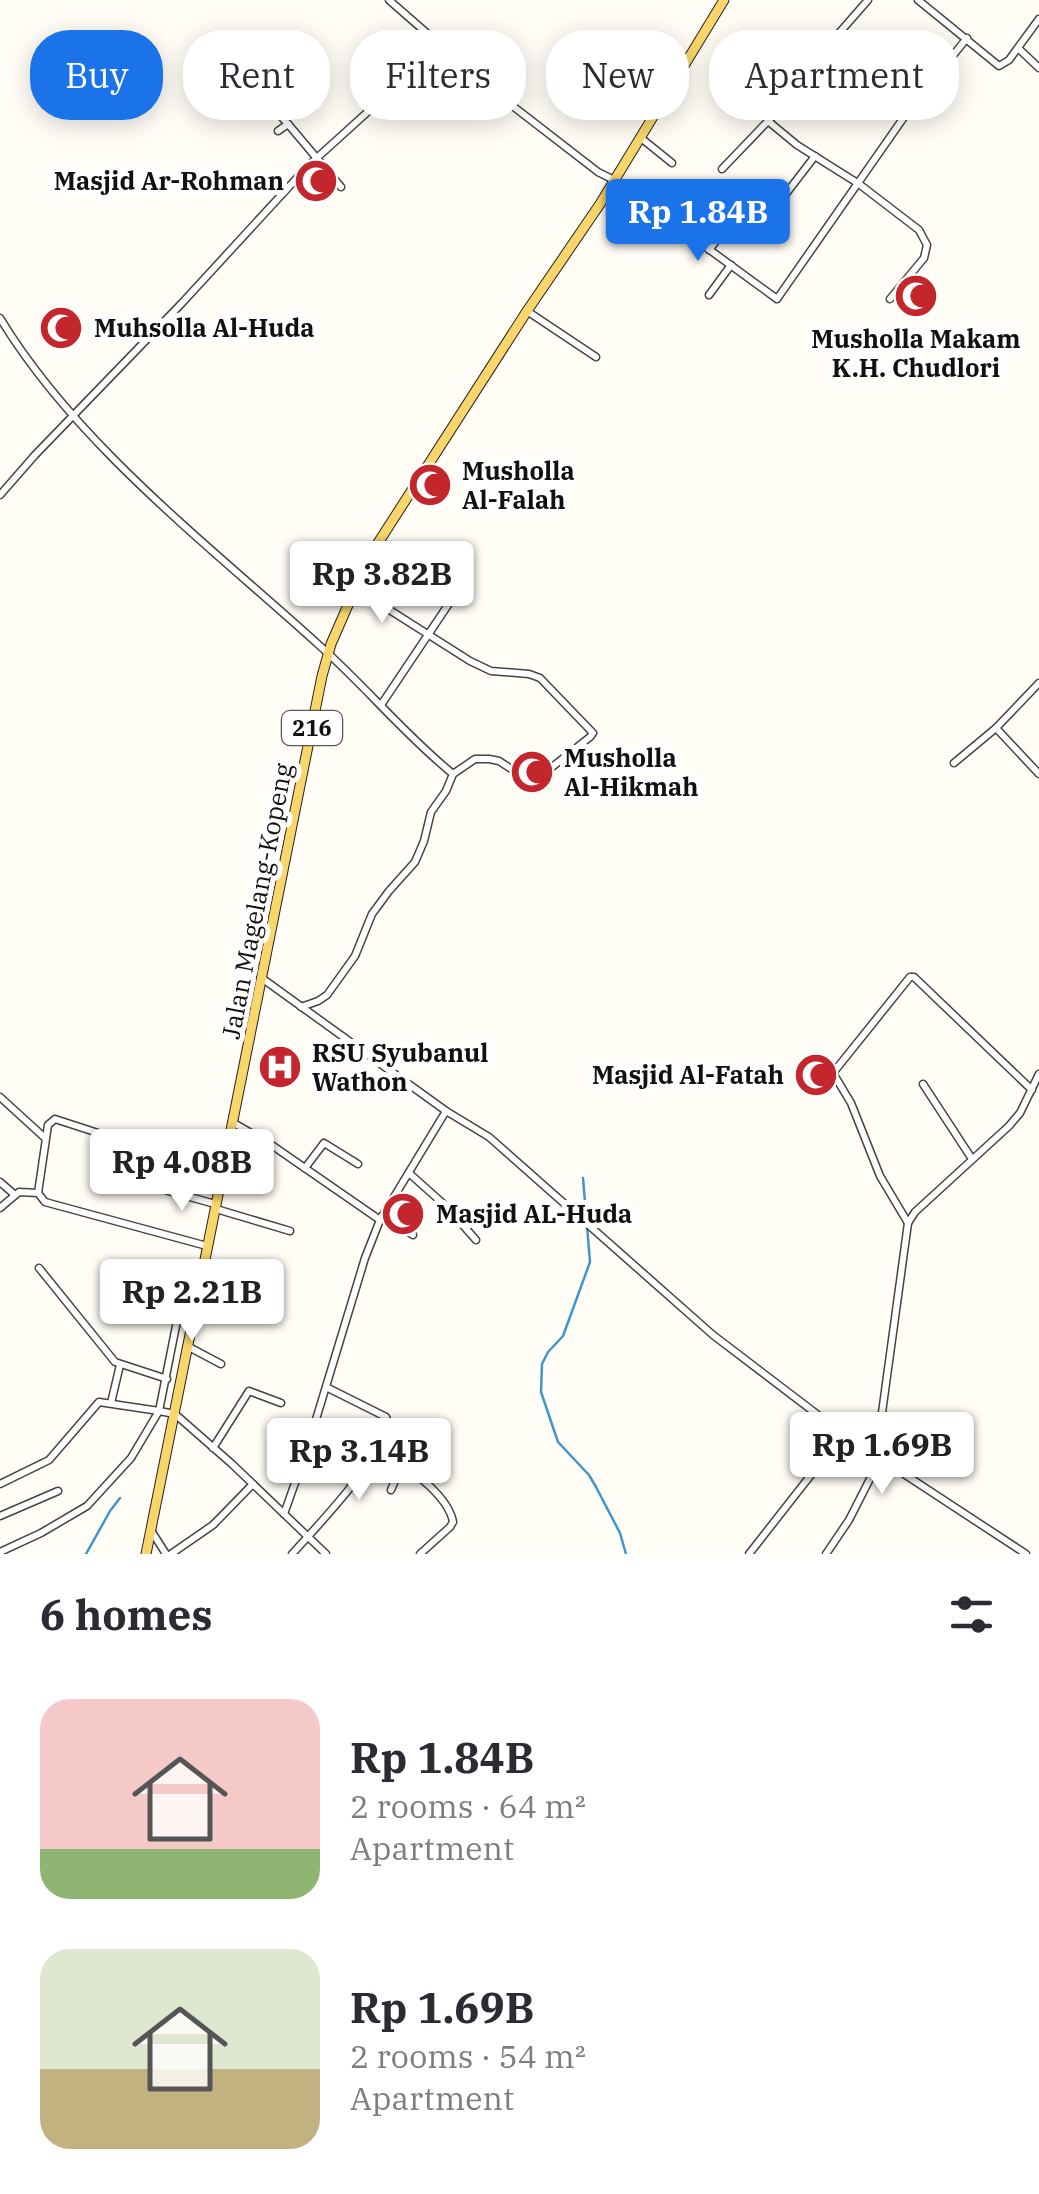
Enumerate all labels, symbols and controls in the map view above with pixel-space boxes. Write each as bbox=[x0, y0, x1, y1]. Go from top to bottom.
chip: Buy bbox=[30, 30, 163, 120]
chip: Rent bbox=[183, 30, 330, 120]
chip: Filters bbox=[350, 30, 526, 120]
chip: New bbox=[546, 30, 689, 120]
chip: Apartment bbox=[709, 30, 959, 120]
mosque icon: Masjid Ar-Rohman bbox=[293, 158, 339, 204]
place label: Masjid Ar-Rohman bbox=[54, 164, 284, 197]
pin: Rp 1.84B bbox=[595, 179, 801, 264]
text: Rp 1.84B bbox=[628, 190, 768, 232]
mosque icon: Musholla Makam K.H. Chudlori bbox=[893, 273, 939, 319]
mosque icon: Muhsolla Al-Huda bbox=[38, 305, 84, 351]
place label: Muhsolla Al-Huda bbox=[94, 311, 315, 344]
place label: Musholla Makam K.H. Chudlori bbox=[811, 322, 1021, 384]
place label: Musholla Al-Falah bbox=[462, 454, 575, 516]
mosque icon: Musholla Al-Falah bbox=[407, 462, 453, 508]
pin: Rp 3.82B bbox=[279, 541, 485, 626]
text: Rp 3.82B bbox=[312, 552, 452, 594]
road number: 216 bbox=[282, 711, 342, 745]
place label: Musholla Al-Hikmah bbox=[564, 741, 699, 803]
mosque icon: Musholla Al-Hikmah bbox=[509, 749, 555, 795]
street label: Jalan Magelang-Kopeng bbox=[214, 760, 300, 1042]
place label: RSU Syubanul Wathon bbox=[312, 1036, 488, 1098]
hospital icon: RSU Syubanul Wathon bbox=[257, 1044, 303, 1090]
mosque icon: Masjid Al-Fatah bbox=[793, 1052, 839, 1098]
place label: Masjid Al-Fatah bbox=[592, 1058, 784, 1091]
pin: Rp 4.08B bbox=[79, 1129, 285, 1214]
text: Rp 4.08B bbox=[112, 1140, 252, 1182]
mosque icon: Masjid AL-Huda bbox=[380, 1191, 426, 1237]
place label: Masjid AL-Huda bbox=[436, 1197, 632, 1230]
pin: Rp 2.21B bbox=[89, 1259, 295, 1344]
text: Rp 2.21B bbox=[122, 1270, 262, 1312]
pin: Rp 1.69B bbox=[779, 1412, 985, 1497]
pin: Rp 3.14B bbox=[256, 1418, 462, 1503]
text: Rp 1.69B bbox=[812, 1423, 952, 1465]
text: Rp 3.14B bbox=[289, 1429, 429, 1471]
text: 6 homes bbox=[40, 1587, 213, 1642]
icon: filters bbox=[944, 1587, 999, 1642]
text: Rp 1.84B bbox=[350, 1730, 534, 1785]
icon: home bbox=[120, 1739, 240, 1859]
text: 2 rooms · 64 m² bbox=[350, 1785, 586, 1827]
text: Apartment bbox=[350, 1827, 514, 1869]
text: Rp 1.69B bbox=[350, 1980, 534, 2035]
icon: home bbox=[120, 1989, 240, 2109]
text: 2 rooms · 54 m² bbox=[350, 2035, 586, 2077]
text: Apartment bbox=[350, 2077, 514, 2119]

